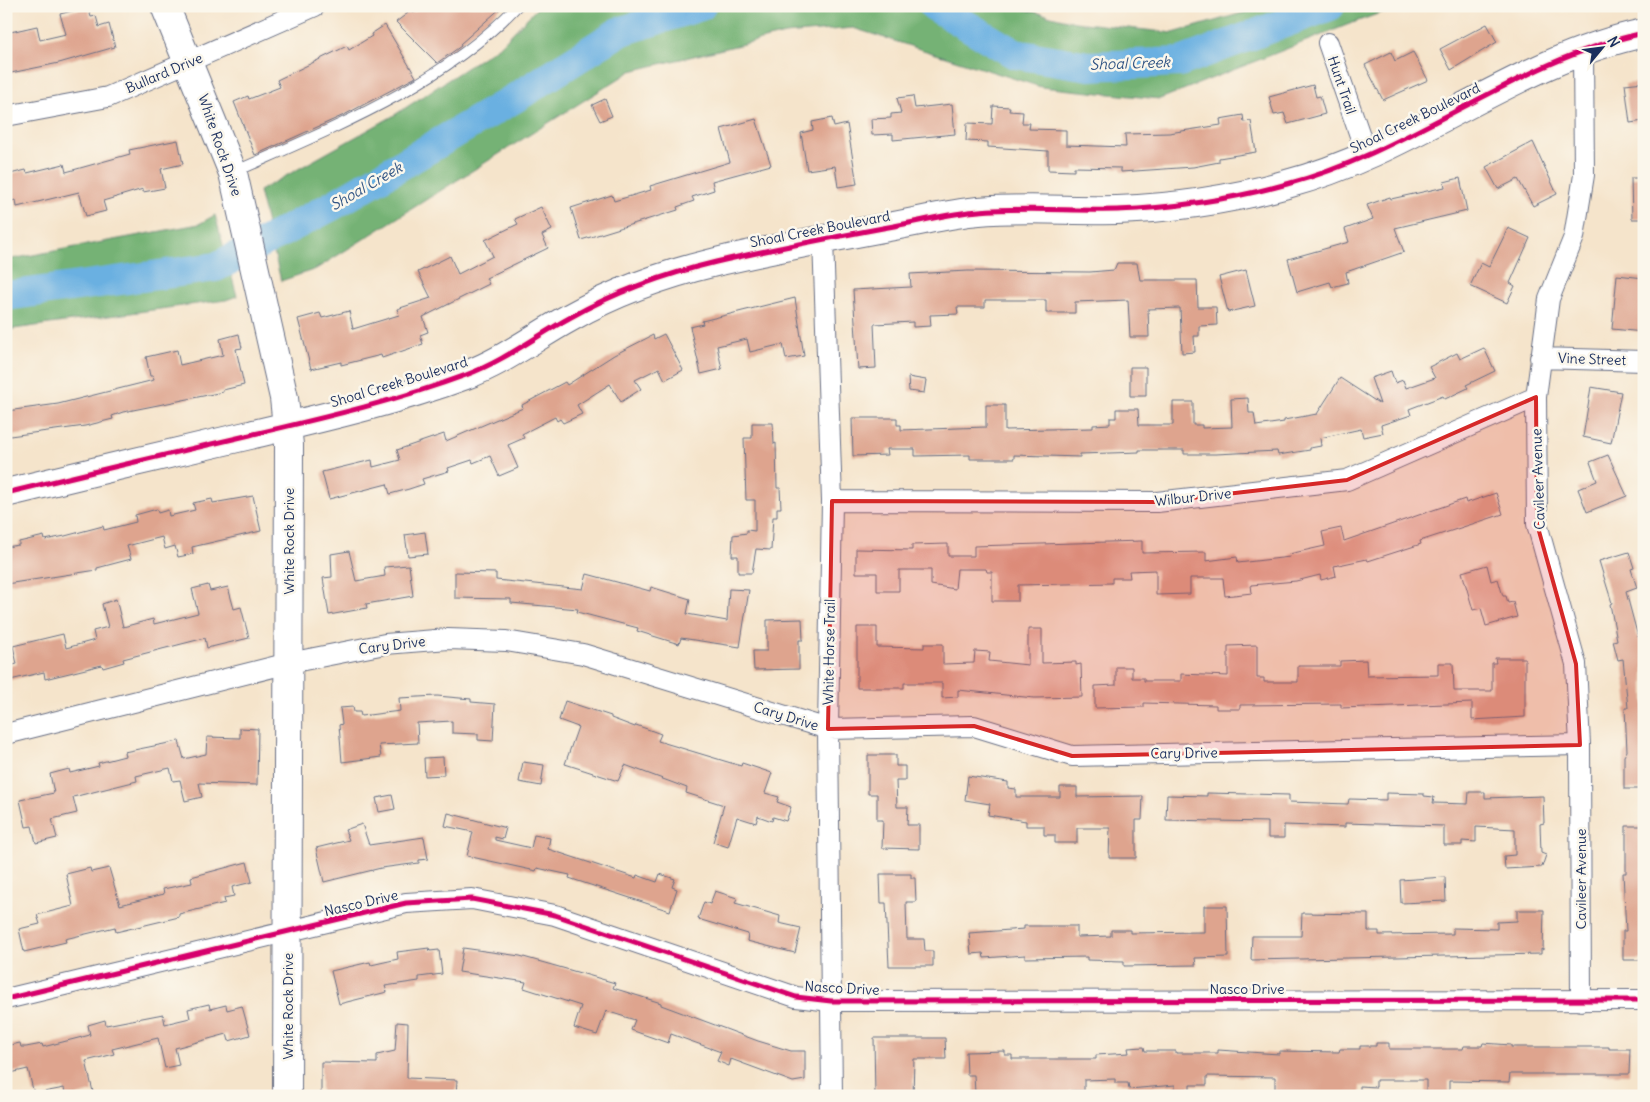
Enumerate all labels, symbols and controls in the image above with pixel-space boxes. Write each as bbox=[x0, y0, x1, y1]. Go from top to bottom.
north arrow bbox=[1578, 22, 1628, 72]
text: N bbox=[1603, 33, 1624, 50]
street label: Bullard Drive bbox=[123, 49, 205, 97]
water label: Shoal Creek bbox=[1090, 52, 1172, 74]
street label: Hunt Trail bbox=[1324, 53, 1360, 117]
street label: Shoal Creek Boulevard bbox=[1347, 79, 1483, 157]
street label: White Rock Drive bbox=[194, 92, 246, 198]
water label: Shoal Creek bbox=[327, 157, 407, 214]
street label: Shoal Creek Boulevard bbox=[748, 207, 892, 251]
street label: Vine Street bbox=[1558, 349, 1627, 369]
street label: Shoal Creek Boulevard bbox=[328, 353, 470, 411]
street label: Cavileer Avenue bbox=[1527, 428, 1549, 530]
street label: Wilbur Drive bbox=[1154, 484, 1232, 510]
street label: White Rock Drive bbox=[280, 488, 298, 594]
street label: White Horse Trail bbox=[819, 599, 839, 705]
street label: Cary Drive bbox=[358, 632, 426, 658]
street label: Cary Drive bbox=[751, 698, 821, 734]
street label: Cary Drive bbox=[1150, 743, 1218, 763]
street label: Cavileer Avenue bbox=[1572, 828, 1590, 930]
street label: Nasco Drive bbox=[322, 886, 400, 920]
street label: White Rock Drive bbox=[279, 953, 297, 1059]
street label: Nasco Drive bbox=[804, 977, 880, 999]
street label: Nasco Drive bbox=[1209, 980, 1285, 998]

